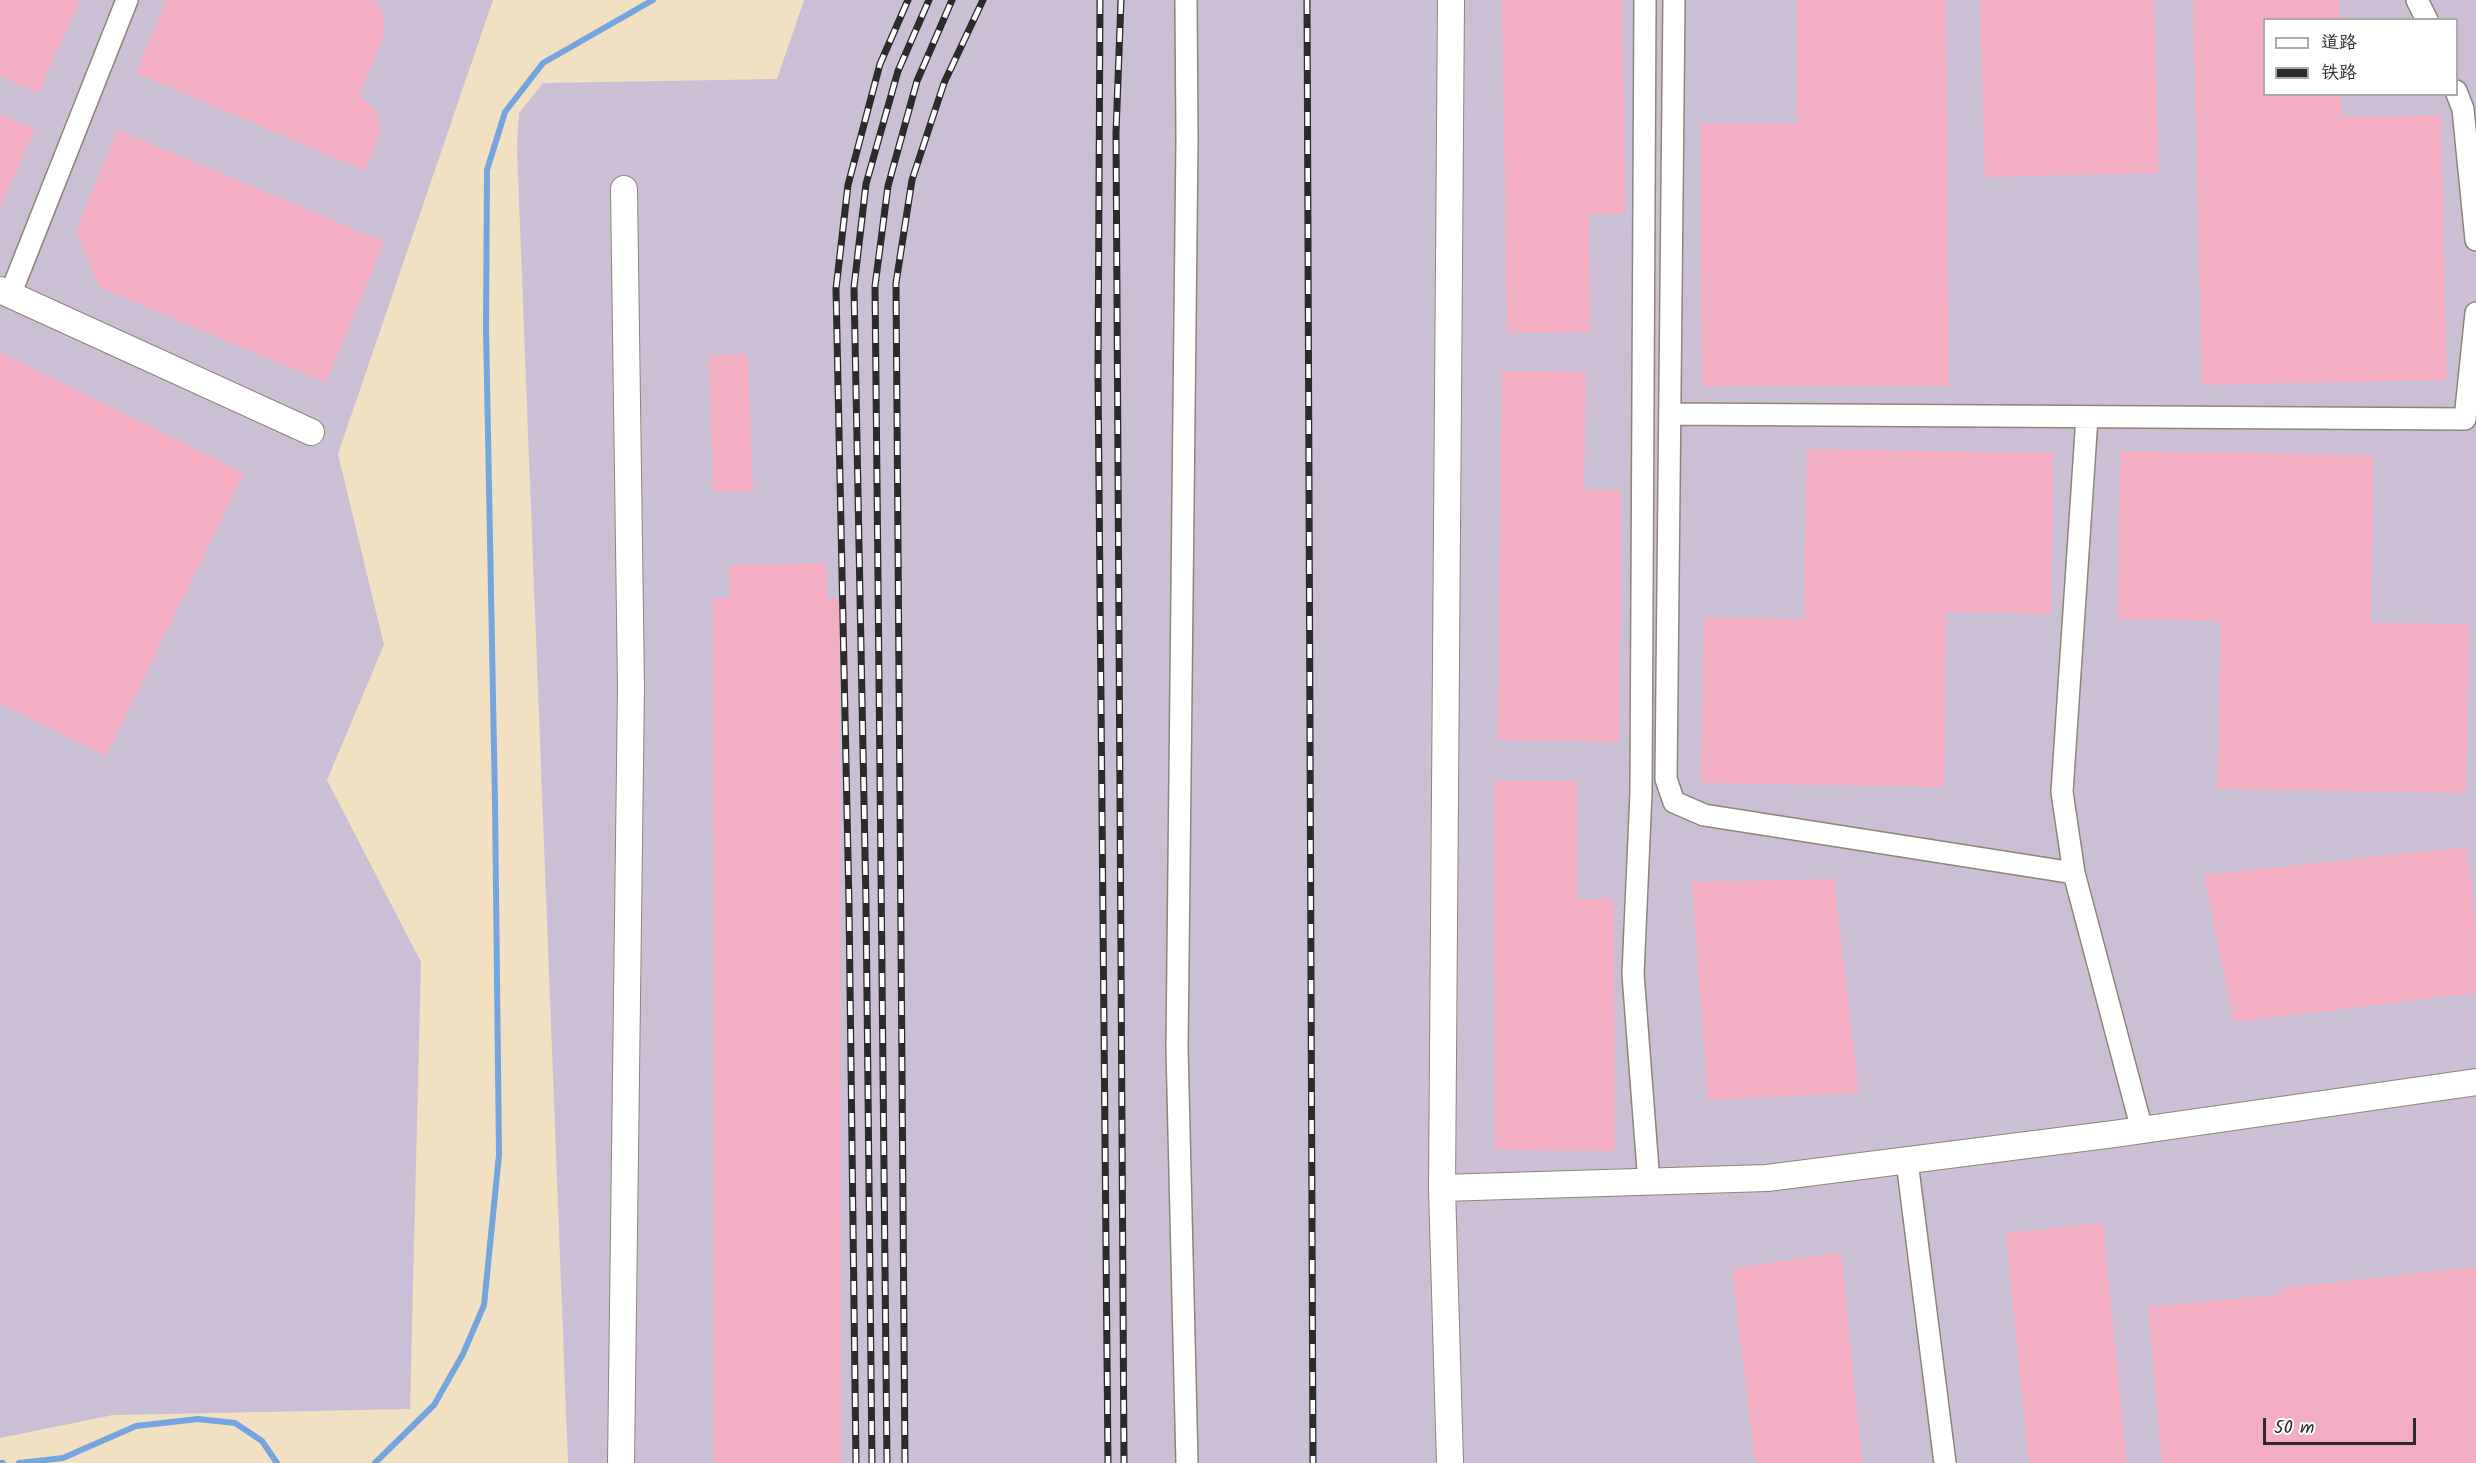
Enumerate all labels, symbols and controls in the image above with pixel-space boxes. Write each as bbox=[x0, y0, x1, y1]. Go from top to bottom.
legend bbox=[2263, 18, 2458, 96]
text: 道路 bbox=[2321, 29, 2357, 58]
text: 铁路 bbox=[2321, 59, 2357, 88]
scale bar bbox=[2266, 1406, 2419, 1444]
text: 50 m bbox=[2274, 1414, 2314, 1443]

